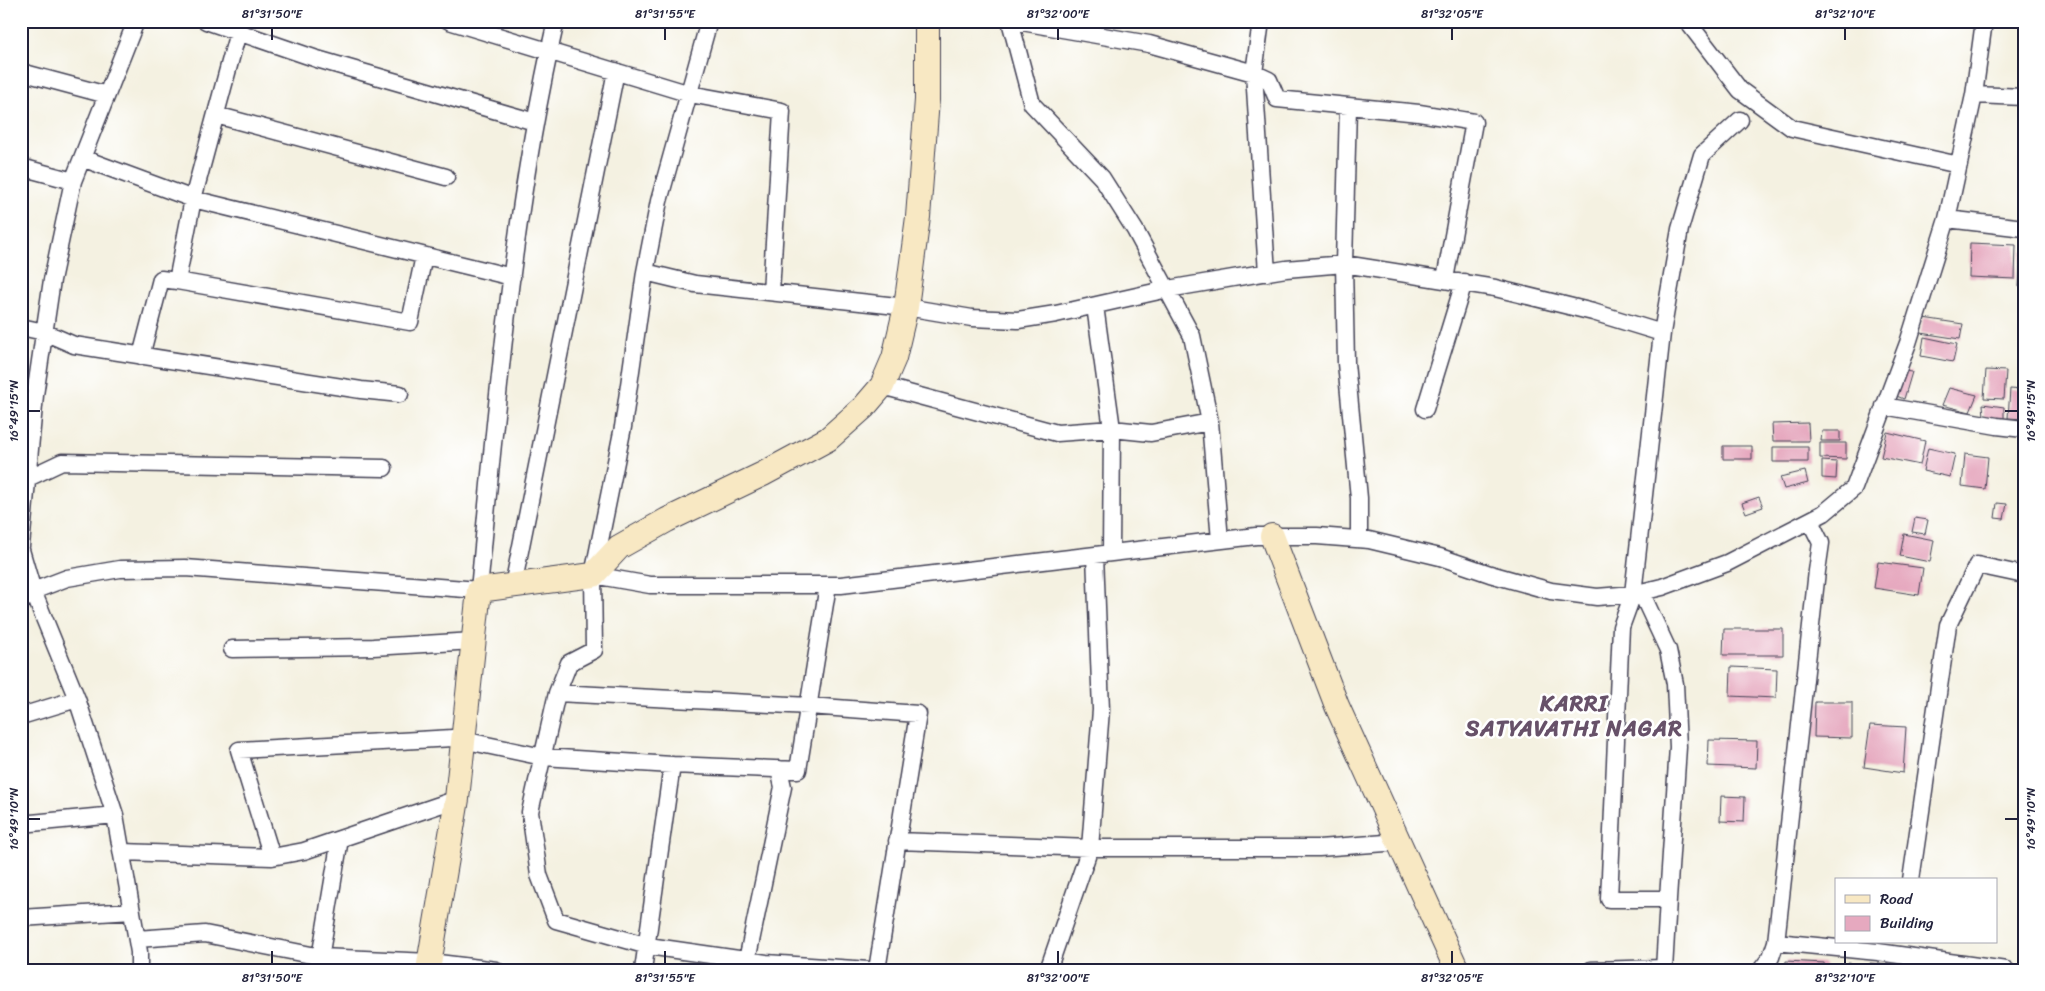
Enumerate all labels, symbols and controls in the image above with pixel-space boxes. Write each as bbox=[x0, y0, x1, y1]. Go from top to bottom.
text: 81°31'50"E bbox=[242, 3, 303, 25]
text: 81°31'55"E bbox=[635, 3, 696, 25]
text: 81°32'00"E bbox=[1027, 3, 1090, 25]
text: 81°32'05"E bbox=[1421, 3, 1484, 25]
text: 81°32'10"E bbox=[1815, 3, 1876, 25]
text: 16°49'15"N bbox=[3, 379, 25, 442]
text: 16°49'15"N bbox=[2020, 379, 2042, 442]
district label: KARRI SATYAVATHI NAGAR bbox=[1465, 684, 1683, 748]
text: 16°49'10"N bbox=[3, 787, 25, 850]
text: 16°49'10"N bbox=[2020, 787, 2042, 850]
legend bbox=[1835, 878, 1998, 944]
text: Road bbox=[1880, 886, 1913, 912]
text: Building bbox=[1880, 910, 1934, 936]
text: 81°31'50"E bbox=[242, 967, 303, 989]
text: 81°31'55"E bbox=[635, 967, 696, 989]
text: 81°32'00"E bbox=[1027, 967, 1090, 989]
text: 81°32'05"E bbox=[1421, 967, 1484, 989]
text: 81°32'10"E bbox=[1815, 967, 1876, 989]

